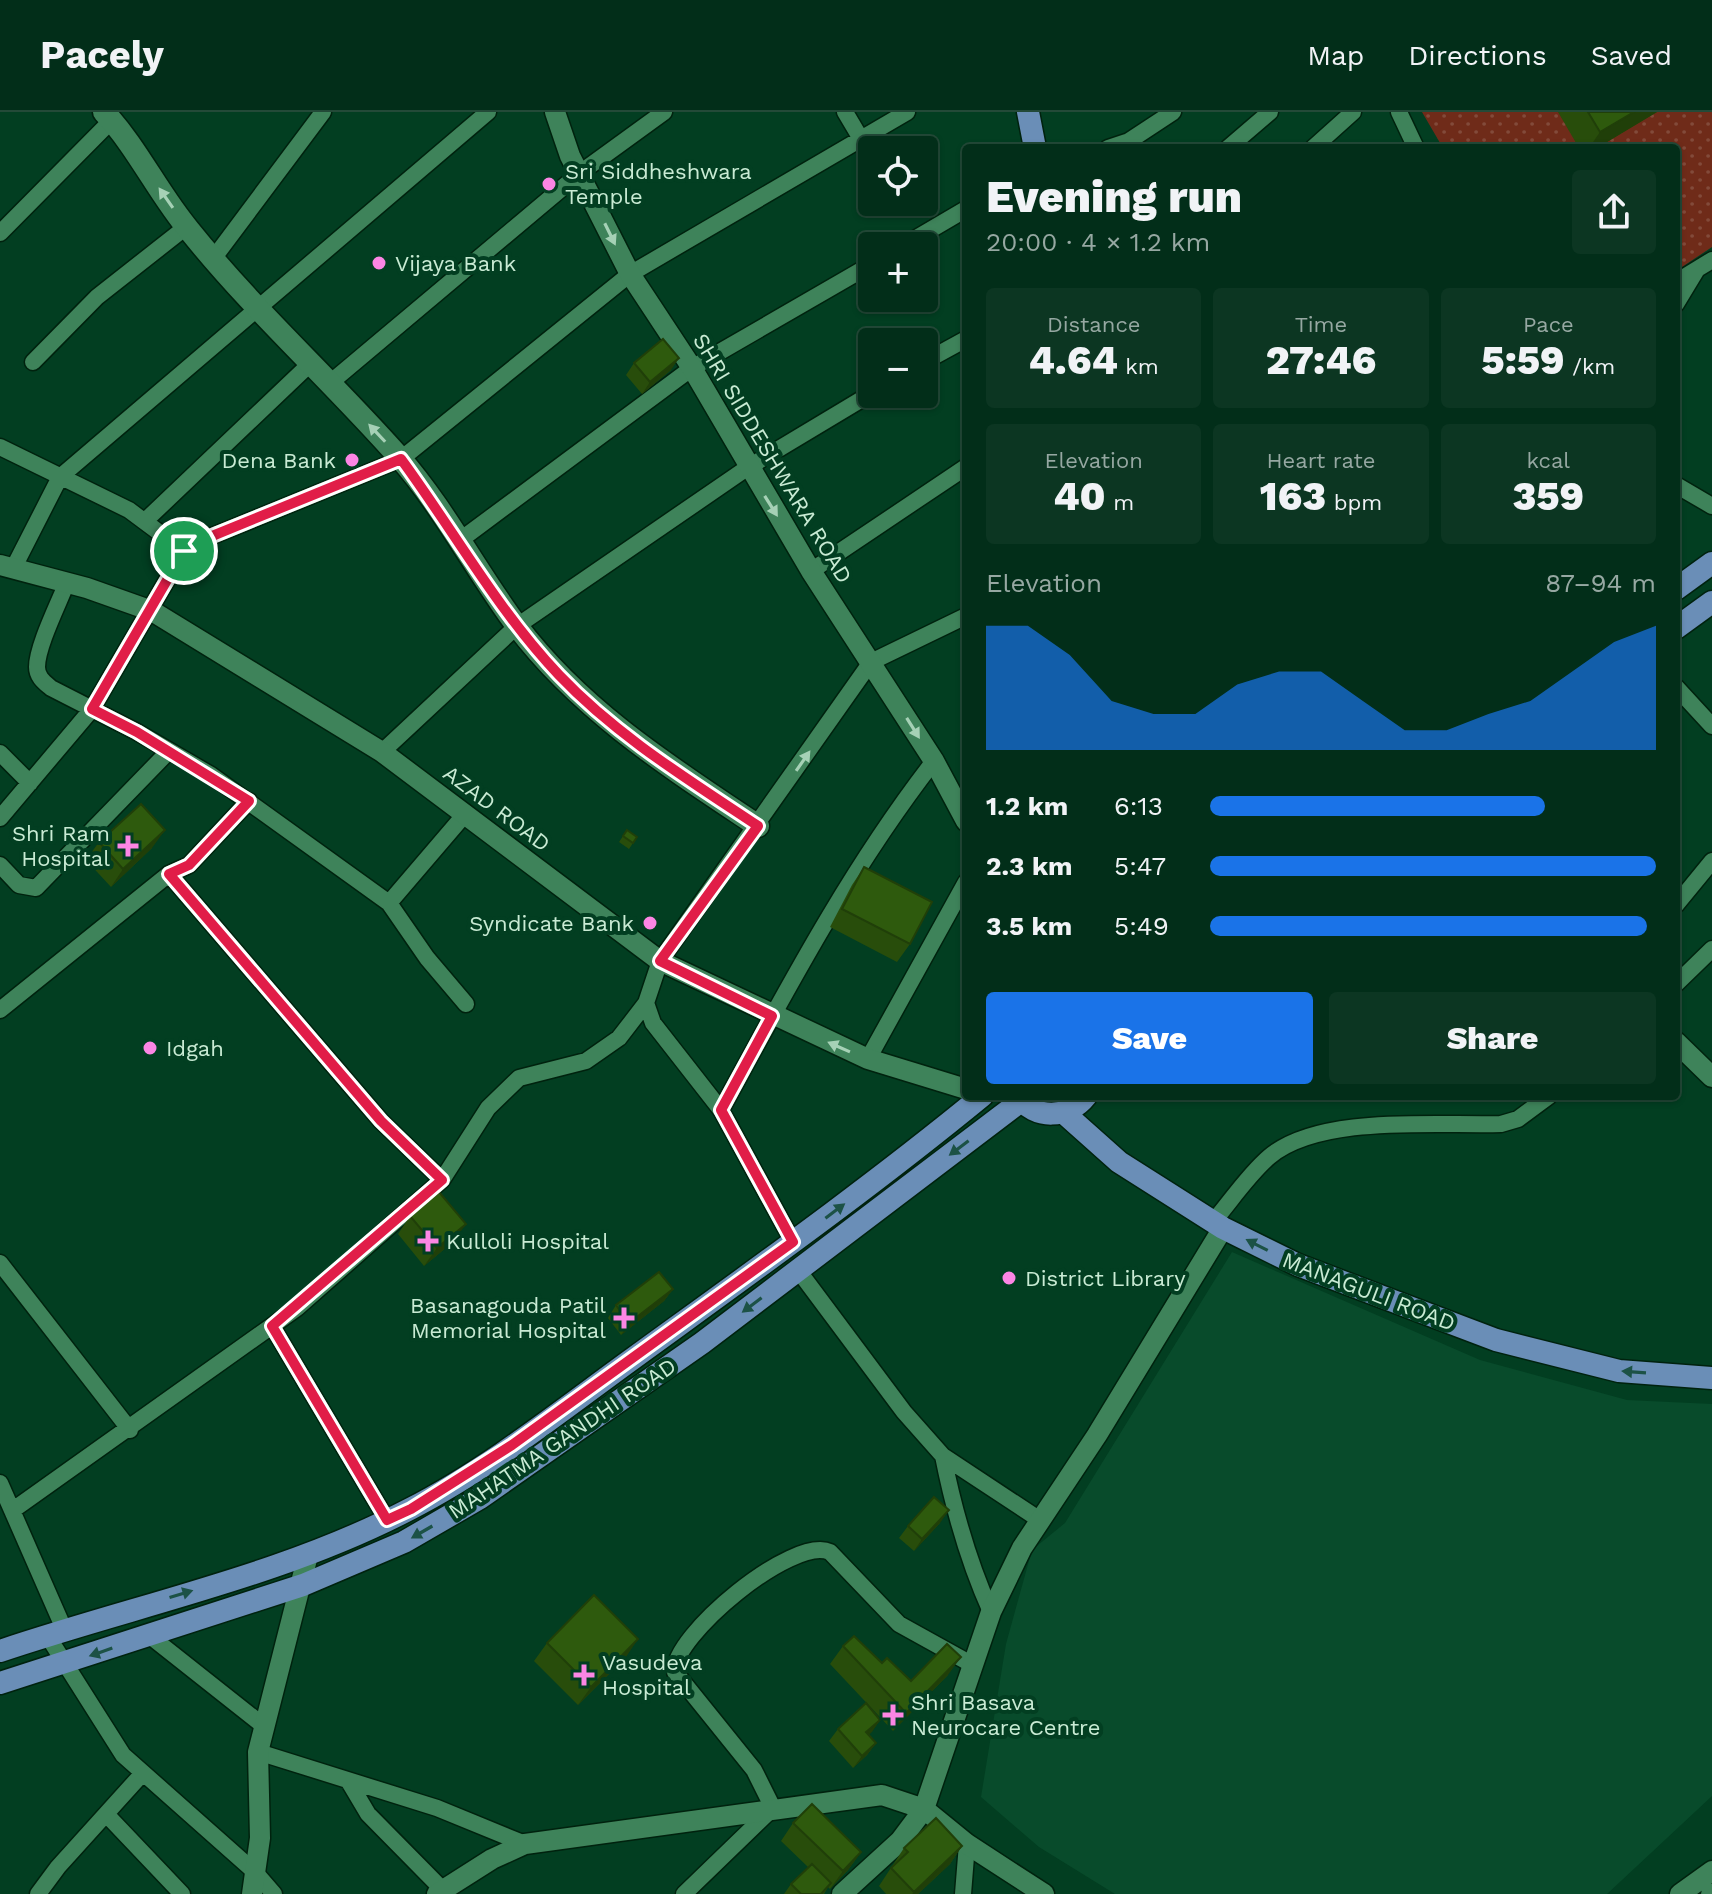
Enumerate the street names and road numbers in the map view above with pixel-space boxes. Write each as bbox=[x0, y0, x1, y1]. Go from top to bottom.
street label: SHRI SIDDESHWARA ROAD bbox=[688, 329, 857, 588]
street label: AZAD ROAD bbox=[438, 760, 555, 857]
street label: MANAGULI ROAD bbox=[1279, 1247, 1459, 1336]
street label: MAHATMA GANDHI ROAD bbox=[444, 1353, 681, 1524]

